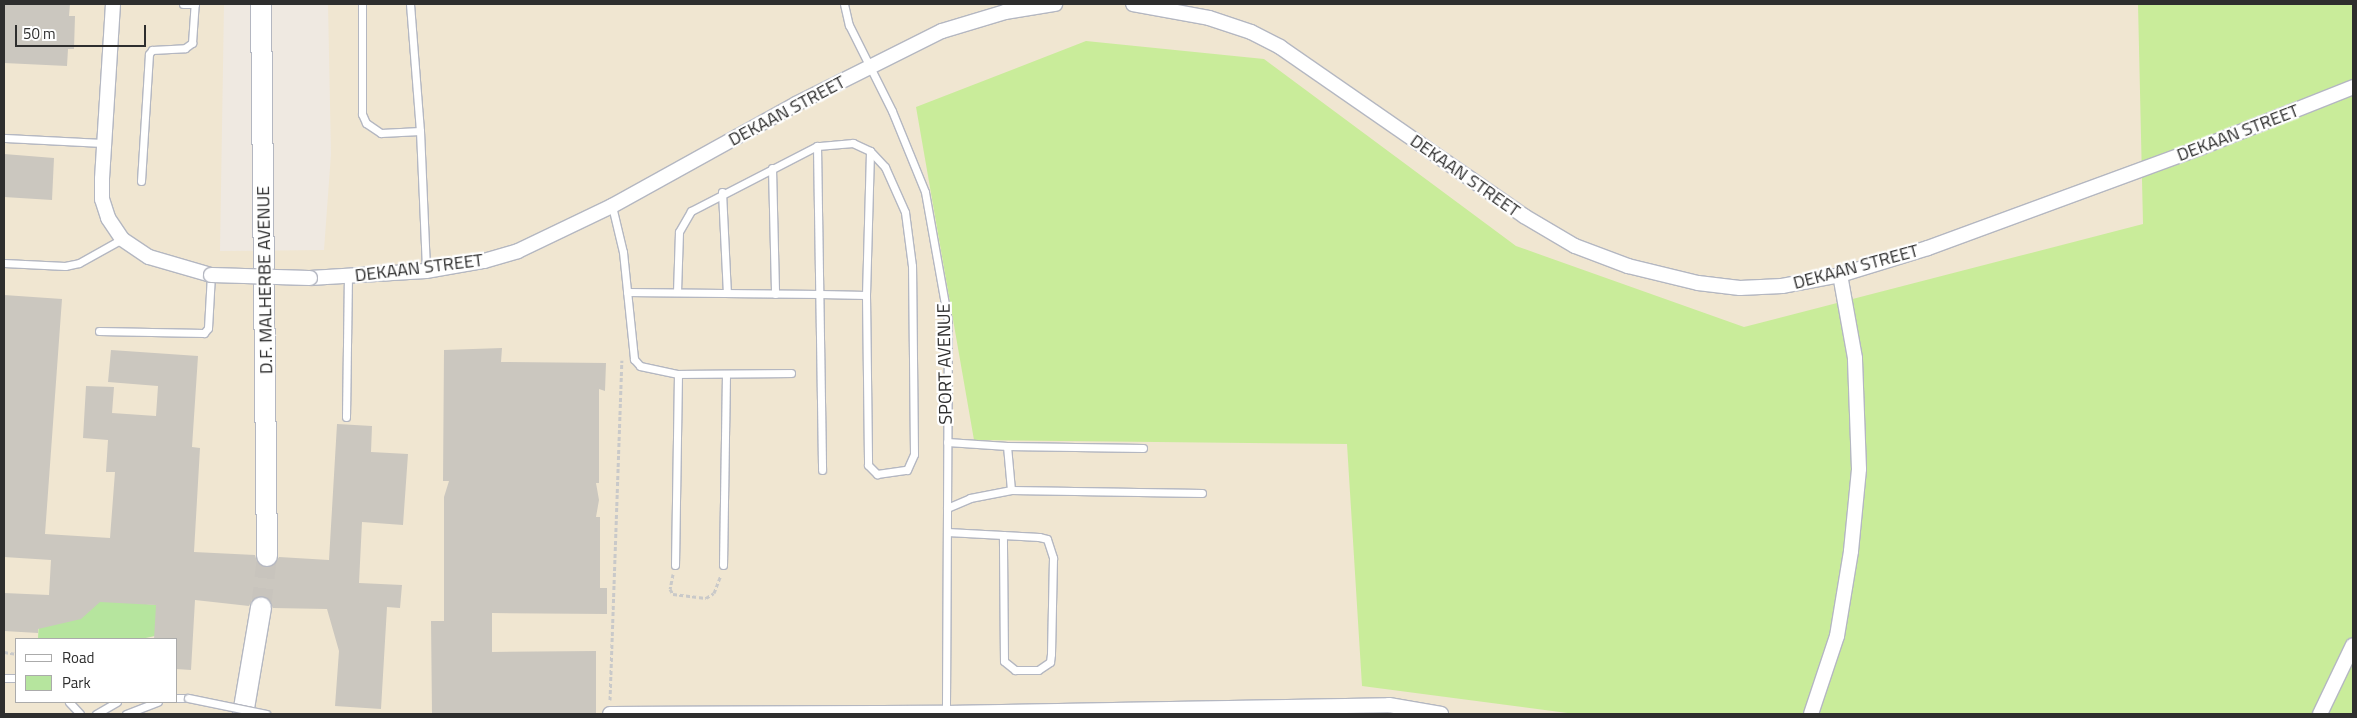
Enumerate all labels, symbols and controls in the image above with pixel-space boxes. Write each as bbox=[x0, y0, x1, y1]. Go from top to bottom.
scale bar bbox=[18, 15, 149, 47]
text: 50 m bbox=[23, 22, 56, 45]
street label: DEKAAN STREET bbox=[725, 71, 849, 151]
street label: DEKAAN STREET bbox=[2174, 100, 2302, 166]
street label: DEKAAN STREET bbox=[1406, 130, 1524, 222]
street label: D.F. MALHERBE AVENUE bbox=[253, 186, 277, 374]
street label: DEKAAN STREET bbox=[1791, 240, 1921, 294]
street label: DEKAAN STREET bbox=[354, 249, 484, 287]
street label: SPORT AVENUE bbox=[933, 303, 957, 425]
legend bbox=[15, 638, 178, 703]
text: Road bbox=[62, 646, 94, 669]
text: Park bbox=[62, 671, 91, 694]

